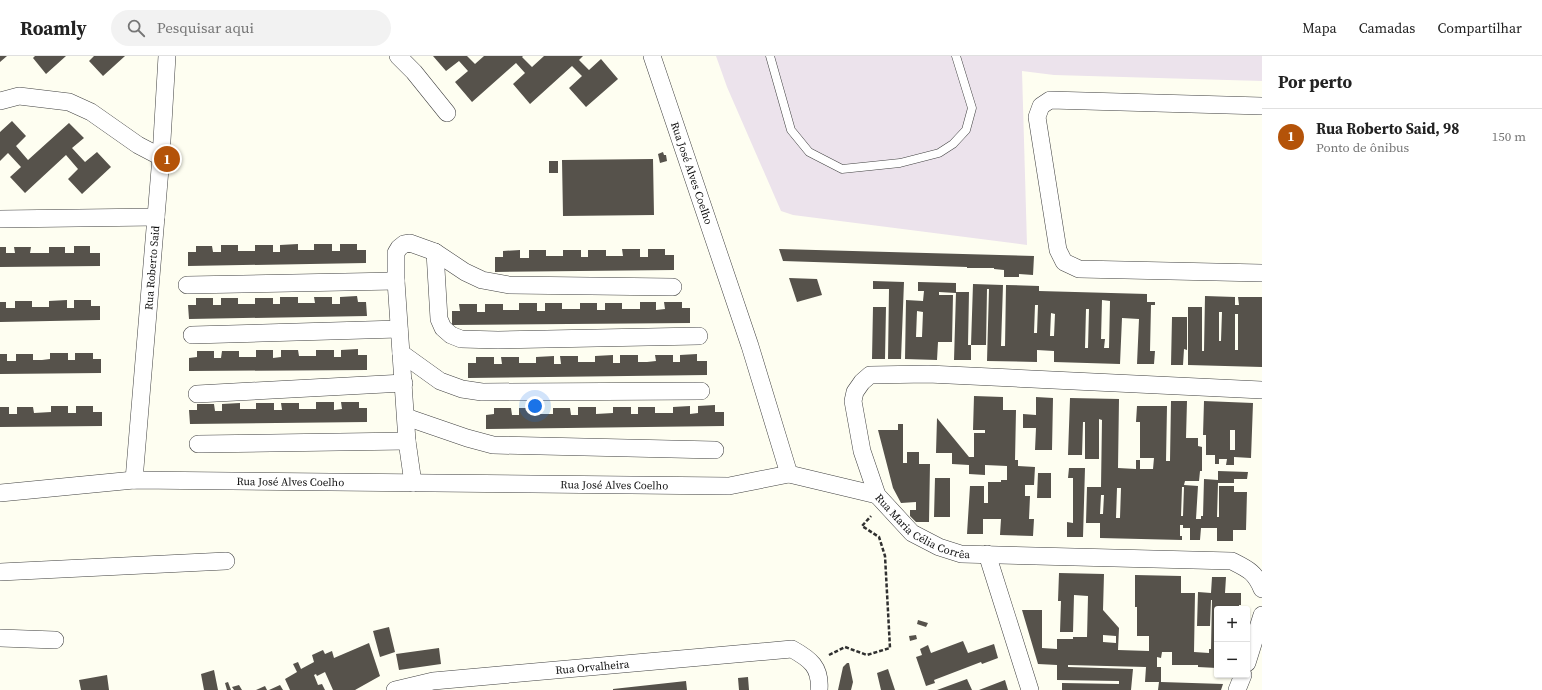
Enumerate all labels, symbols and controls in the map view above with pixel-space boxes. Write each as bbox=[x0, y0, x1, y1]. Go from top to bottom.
search box bbox=[111, 10, 391, 46]
text: Roamly bbox=[20, 15, 87, 41]
icon: search bbox=[125, 17, 147, 39]
text: Pesquisar aqui bbox=[157, 17, 254, 38]
text: Mapa bbox=[1302, 18, 1337, 38]
text: Camadas bbox=[1359, 18, 1415, 38]
text: Compartilhar bbox=[1437, 18, 1522, 38]
text: Por perto bbox=[1278, 70, 1352, 94]
text: Rua Roberto Said, 98 bbox=[1316, 118, 1459, 139]
street label: Rua José Alves Coelho bbox=[667, 120, 716, 227]
text: 1 bbox=[1287, 128, 1295, 145]
text: 150 m bbox=[1492, 128, 1526, 145]
text: Ponto de ônibus bbox=[1316, 139, 1409, 156]
pin: 1 bbox=[154, 144, 180, 174]
street label: Rua Roberto Said bbox=[141, 224, 163, 311]
your location bbox=[525, 396, 545, 416]
street label: Rua José Alves Coelho bbox=[236, 474, 344, 490]
street label: Rua José Alves Coelho bbox=[560, 477, 668, 493]
street label: Rua Maria Célia Corrêa bbox=[871, 491, 970, 562]
map controls bbox=[1214, 606, 1250, 678]
button: + bbox=[1214, 606, 1250, 642]
button: − bbox=[1214, 642, 1250, 678]
street label: Rua Orvalheira bbox=[555, 656, 630, 678]

